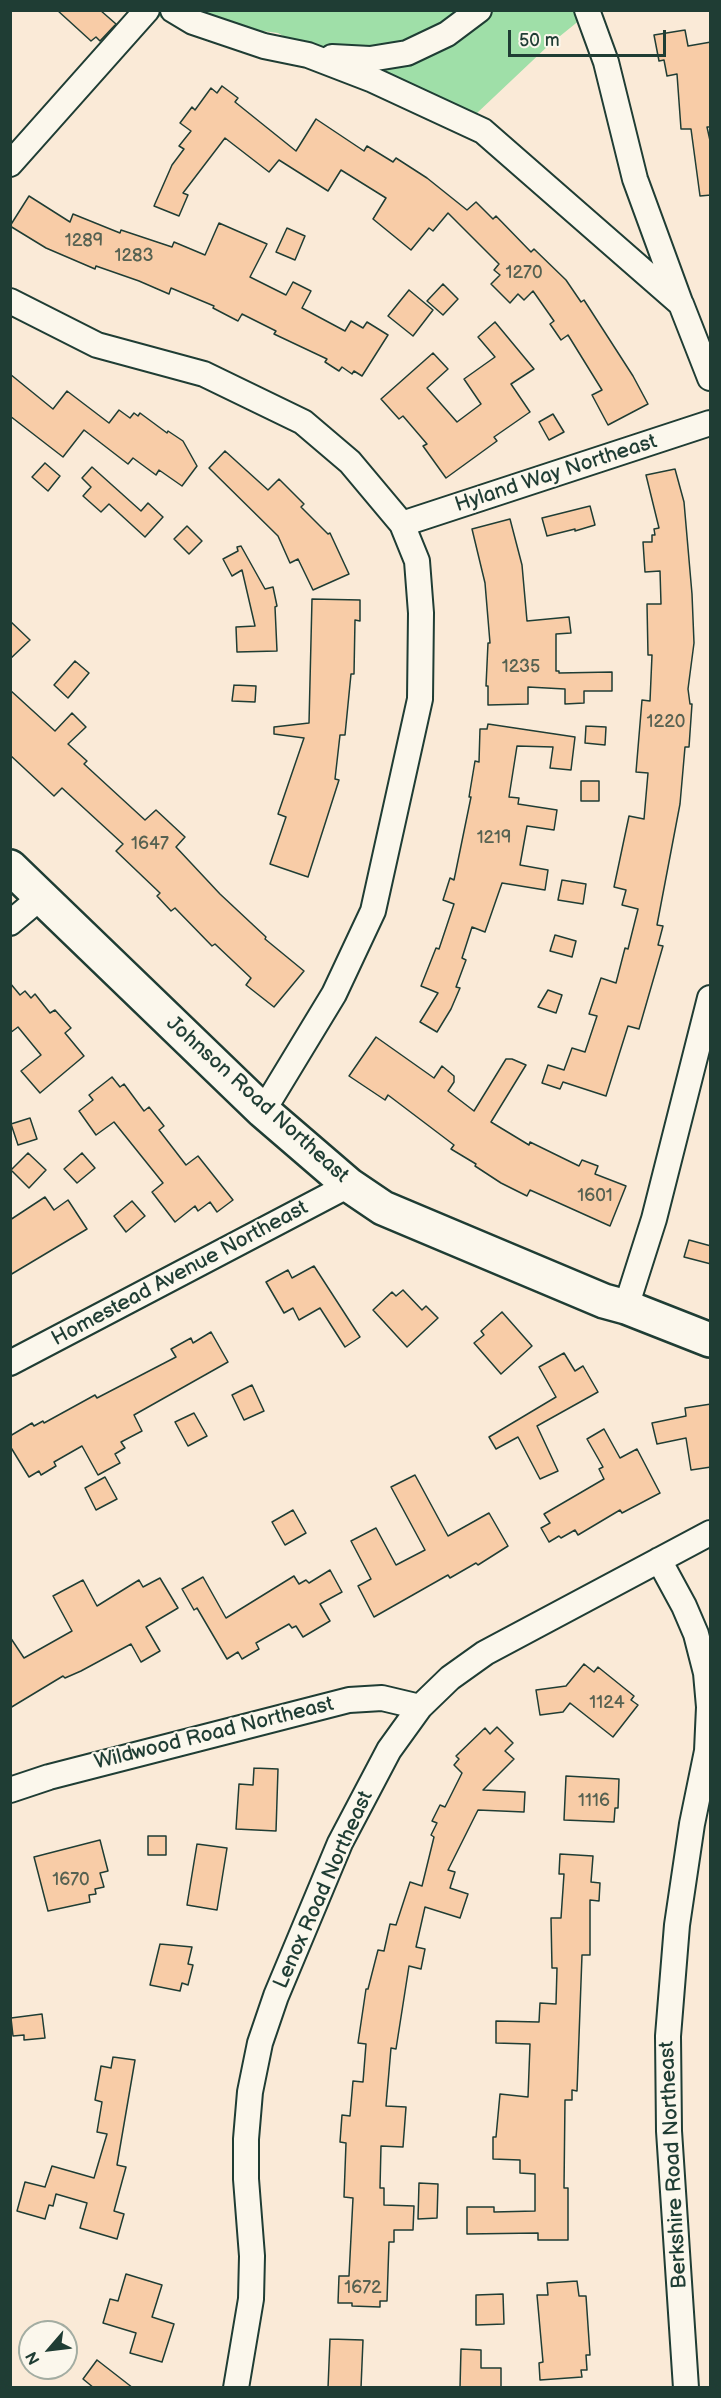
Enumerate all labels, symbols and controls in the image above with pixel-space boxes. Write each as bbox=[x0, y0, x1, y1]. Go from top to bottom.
scale bar bbox=[511, 18, 668, 56]
text: 50 m bbox=[519, 30, 560, 51]
house number: 1289 bbox=[65, 230, 103, 252]
house number: 1283 bbox=[114, 245, 154, 267]
house number: 1270 bbox=[505, 262, 543, 284]
street label: Hyland Way Northeast bbox=[452, 429, 660, 519]
house number: 1235 bbox=[502, 656, 540, 678]
house number: 1220 bbox=[647, 711, 685, 733]
house number: 1219 bbox=[477, 827, 511, 849]
house number: 1647 bbox=[131, 833, 169, 855]
street label: Johnson Road Northeast bbox=[161, 1011, 353, 1189]
house number: 1601 bbox=[577, 1185, 613, 1207]
street label: Homestead Avenue Northeast bbox=[48, 1196, 312, 1352]
street label: Wildwood Road Northeast bbox=[92, 1692, 336, 1776]
house number: 1124 bbox=[589, 1692, 625, 1714]
street label: Lenox Road Northeast bbox=[269, 1787, 379, 1993]
house number: 1116 bbox=[578, 1790, 610, 1812]
house number: 1670 bbox=[52, 1869, 90, 1891]
street label: Berkshire Road Northeast bbox=[655, 2040, 693, 2290]
house number: 1672 bbox=[344, 2277, 382, 2299]
north arrow bbox=[18, 2320, 78, 2380]
text: N bbox=[22, 2348, 45, 2368]

